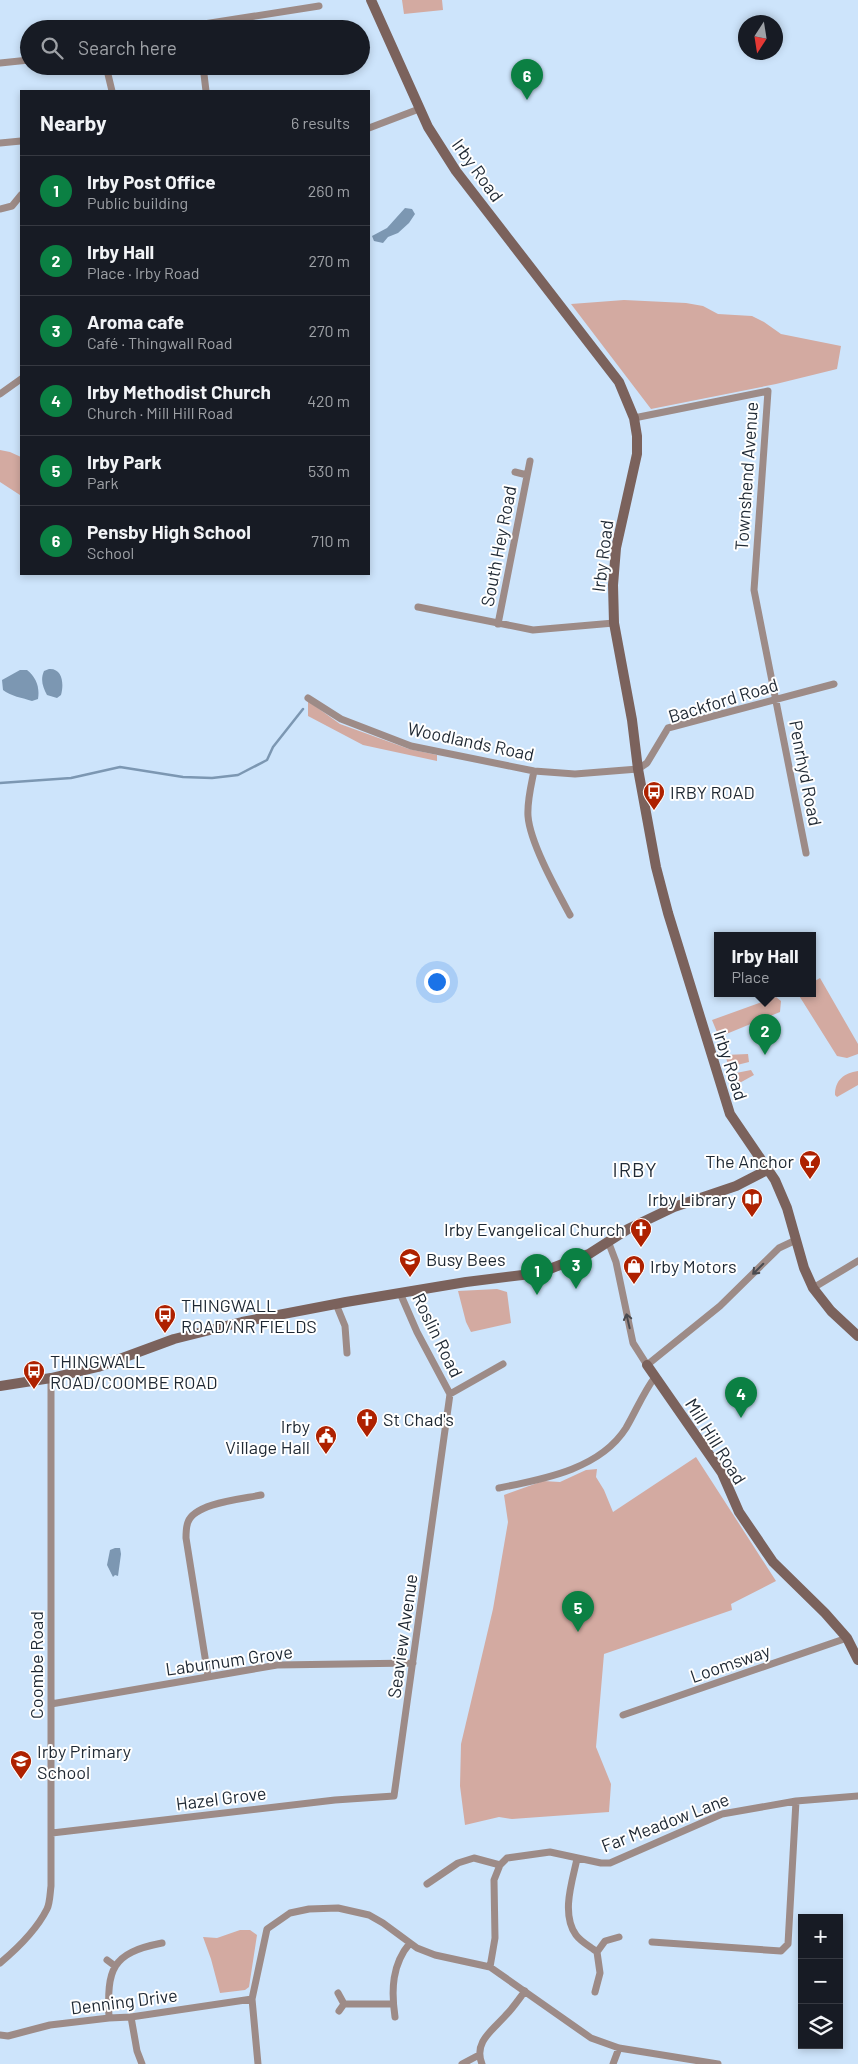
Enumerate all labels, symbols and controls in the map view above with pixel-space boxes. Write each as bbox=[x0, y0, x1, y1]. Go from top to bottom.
north arrow bbox=[738, 15, 783, 60]
search box bbox=[20, 20, 370, 75]
icon: search bbox=[38, 34, 66, 62]
text: Search here bbox=[78, 36, 177, 59]
pin: 6 bbox=[511, 59, 543, 100]
text: Nearby bbox=[40, 110, 106, 135]
text: 6 results bbox=[291, 113, 350, 132]
street label: Irby Road bbox=[448, 134, 508, 206]
text: Irby Post Office bbox=[87, 170, 216, 193]
text: 1 bbox=[53, 181, 59, 200]
text: 260 m bbox=[308, 181, 350, 200]
text: Public building bbox=[87, 193, 188, 212]
text: Irby Hall bbox=[87, 240, 154, 263]
text: 2 bbox=[52, 251, 60, 270]
text: 270 m bbox=[308, 251, 350, 270]
text: Place · Irby Road bbox=[87, 263, 199, 282]
text: Aroma cafe bbox=[87, 310, 184, 333]
text: 3 bbox=[52, 321, 60, 340]
text: 270 m bbox=[308, 321, 350, 340]
text: Café · Thingwall Road bbox=[87, 333, 232, 352]
text: Irby Methodist Church bbox=[87, 380, 271, 403]
text: 4 bbox=[51, 391, 61, 410]
text: 420 m bbox=[307, 391, 350, 410]
street label: Townshend Avenue bbox=[730, 401, 762, 551]
text: Church · Mill Hill Road bbox=[87, 403, 233, 422]
text: Irby Park bbox=[87, 450, 162, 473]
text: 5 bbox=[52, 461, 60, 480]
text: 530 m bbox=[308, 461, 350, 480]
text: Park bbox=[87, 473, 118, 492]
street label: South Hey Road bbox=[476, 484, 520, 608]
street label: Irby Road bbox=[587, 519, 617, 593]
text: Pensby High School bbox=[87, 520, 251, 543]
text: 6 bbox=[52, 531, 60, 550]
text: 710 m bbox=[311, 531, 350, 550]
text: School bbox=[87, 543, 134, 562]
street label: Backford Road bbox=[665, 673, 781, 727]
street label: Woodlands Road bbox=[406, 717, 536, 765]
street label: Penrhyd Road bbox=[785, 718, 827, 828]
bus stop icon: IRBY ROAD bbox=[642, 780, 666, 811]
place label: IRBY ROAD bbox=[670, 781, 755, 803]
popup bbox=[714, 932, 816, 997]
text: Irby Hall bbox=[731, 944, 799, 967]
text: Place bbox=[731, 967, 770, 986]
your location bbox=[424, 969, 450, 995]
pin: 2 bbox=[749, 1014, 781, 1055]
street label: Irby Road bbox=[709, 1027, 753, 1103]
bar icon: The Anchor bbox=[798, 1149, 822, 1180]
place label: The Anchor bbox=[705, 1150, 794, 1172]
district label: IRBY bbox=[613, 1157, 657, 1181]
library icon: Irby Library bbox=[740, 1187, 764, 1218]
place label: Irby Library bbox=[648, 1188, 736, 1210]
church icon: Irby Evangelical Church bbox=[629, 1217, 653, 1248]
place label: Irby Evangelical Church bbox=[444, 1218, 625, 1240]
school or university icon: Busy Bees bbox=[398, 1247, 422, 1278]
place label: Busy Bees bbox=[426, 1248, 506, 1270]
pin: 3 bbox=[560, 1248, 592, 1289]
pin: 1 bbox=[521, 1254, 553, 1295]
shop icon: Irby Motors bbox=[622, 1254, 646, 1285]
place label: Irby Motors bbox=[650, 1255, 737, 1277]
one-way arrow bbox=[751, 1263, 764, 1275]
street label: Roslin Road bbox=[408, 1289, 468, 1381]
place label: THINGWALL ROAD/NR FIELDS bbox=[181, 1294, 317, 1337]
bus stop icon: THINGWALL ROAD/NR FIELDS bbox=[153, 1303, 177, 1334]
one-way arrow bbox=[623, 1313, 632, 1329]
place label: THINGWALL ROAD/COOMBE ROAD bbox=[50, 1350, 218, 1393]
bus stop icon: THINGWALL ROAD/COOMBE ROAD bbox=[22, 1359, 46, 1390]
pin: 4 bbox=[725, 1377, 757, 1418]
street label: Mill Hill Road bbox=[681, 1394, 751, 1488]
church icon: St Chad's bbox=[355, 1407, 379, 1438]
place label: St Chad's bbox=[383, 1408, 454, 1430]
place label: Irby Village Hall bbox=[225, 1415, 310, 1458]
public building icon: Irby Village Hall bbox=[314, 1424, 338, 1455]
street label: Seaview Avenue bbox=[382, 1572, 422, 1700]
pin: 5 bbox=[562, 1591, 594, 1632]
street label: Coombe Road bbox=[25, 1611, 47, 1719]
street label: Loomsway bbox=[687, 1639, 773, 1687]
street label: Laburnum Grove bbox=[164, 1640, 294, 1680]
place label: Irby Primary School bbox=[37, 1740, 131, 1783]
school or university icon: Irby Primary School bbox=[9, 1749, 33, 1780]
street label: Hazel Grove bbox=[174, 1782, 268, 1814]
street label: Far Meadow Lane bbox=[598, 1788, 732, 1856]
map controls bbox=[798, 1914, 843, 2049]
button: + bbox=[798, 1914, 843, 1959]
button: − bbox=[798, 1959, 843, 2004]
street label: Denning Drive bbox=[69, 1984, 179, 2018]
button: layers bbox=[798, 2004, 843, 2049]

